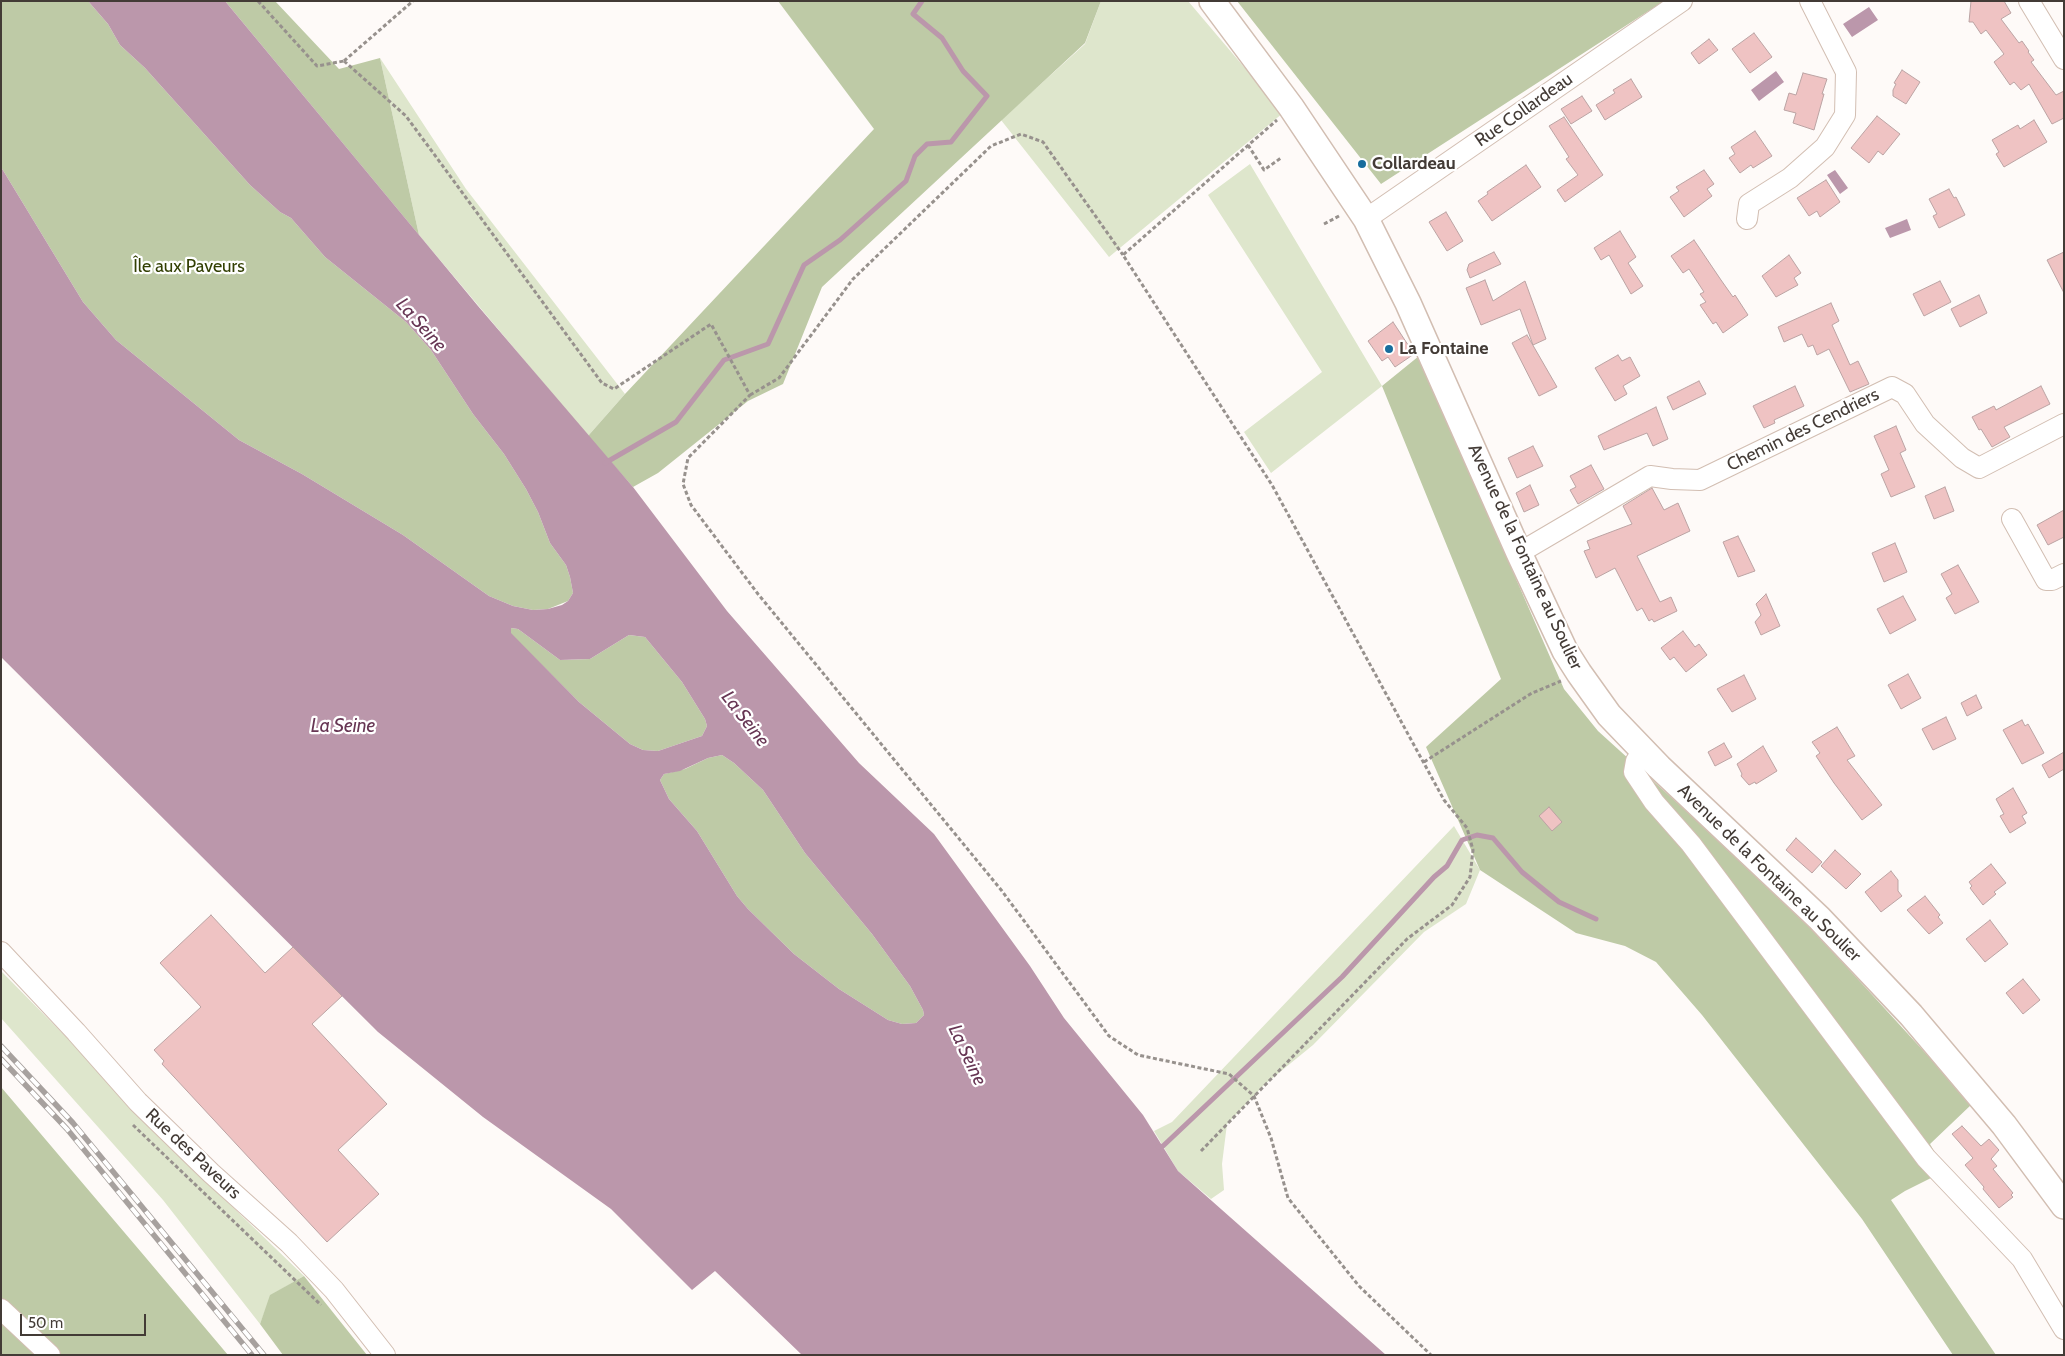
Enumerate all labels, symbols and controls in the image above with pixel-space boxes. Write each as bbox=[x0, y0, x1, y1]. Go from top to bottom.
street label: Rue Collardeau bbox=[1471, 68, 1577, 152]
place label: Collardeau bbox=[1372, 153, 1456, 175]
marker: Collardeau bbox=[1356, 158, 1368, 170]
park label: Île aux Paveurs bbox=[133, 256, 245, 278]
water label: La Seine bbox=[391, 293, 451, 357]
place label: La Fontaine bbox=[1399, 338, 1489, 360]
marker: La Fontaine bbox=[1383, 343, 1395, 355]
street label: Chemin des Cendriers bbox=[1723, 384, 1883, 476]
street label: Avenue de la Fontaine au Soulier bbox=[1463, 441, 1587, 673]
water label: La Seine bbox=[716, 687, 774, 751]
water label: La Seine bbox=[311, 715, 375, 737]
street label: Avenue de la Fontaine au Soulier bbox=[1673, 780, 1865, 966]
water label: La Seine bbox=[943, 1021, 991, 1089]
street label: Rue des Paveurs bbox=[141, 1104, 245, 1204]
scale bar bbox=[22, 1304, 149, 1336]
text: 50 m bbox=[28, 1314, 63, 1332]

